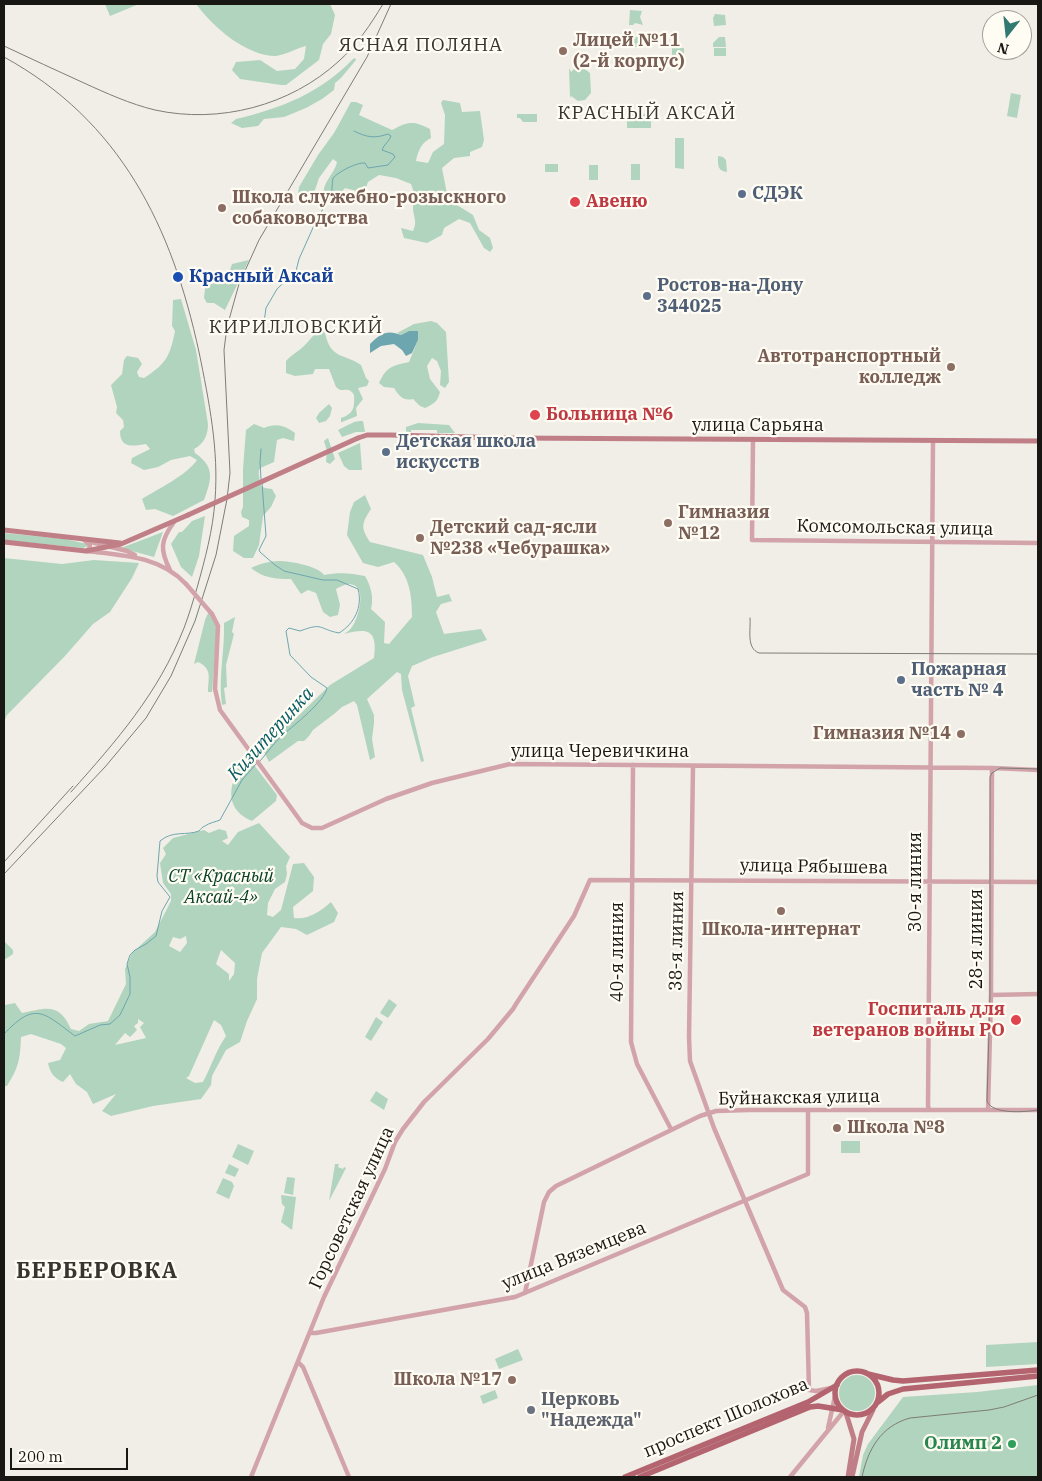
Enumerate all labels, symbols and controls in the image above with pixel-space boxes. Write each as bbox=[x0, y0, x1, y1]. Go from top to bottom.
north arrow bbox=[982, 10, 1032, 60]
place label: Лицей №11 (2-й корпус) bbox=[573, 30, 685, 72]
district label: ЯСНАЯ ПОЛЯНА bbox=[337, 35, 505, 57]
text: N bbox=[995, 38, 1011, 59]
marker: Лицей №11 (2-й корпус) bbox=[557, 45, 569, 57]
district label: КРАСНЫЙ АКСАЙ bbox=[556, 103, 738, 125]
place label: СДЭК bbox=[752, 183, 803, 205]
place label: Школа служебно-розыскного собаководства bbox=[232, 187, 506, 230]
marker: СДЭК bbox=[736, 188, 748, 200]
place label: Авеню bbox=[586, 191, 648, 213]
marker: Авеню bbox=[568, 195, 582, 209]
marker: Школа служебно-розыскного собаководства bbox=[216, 202, 228, 214]
place label: Красный Аксай bbox=[189, 266, 334, 288]
marker: Красный Аксай bbox=[171, 270, 185, 284]
place label: Ростов-на-Дону 344025 bbox=[657, 275, 803, 318]
marker: Ростов-на-Дону 344025 bbox=[641, 290, 653, 302]
district label: КИРИЛЛОВСКИЙ bbox=[207, 317, 385, 339]
place label: Автотранспортный колледж bbox=[757, 346, 941, 388]
marker: Автотранспортный колледж bbox=[945, 361, 957, 373]
place label: Больница №6 bbox=[546, 404, 673, 426]
marker: Больница №6 bbox=[528, 408, 542, 422]
street label: улица Сарьяна bbox=[692, 415, 824, 437]
place label: Детская школа искусств bbox=[396, 431, 536, 474]
marker: Детская школа искусств bbox=[380, 446, 392, 458]
place label: Гимназия №12 bbox=[678, 502, 770, 544]
street label: Комсомольская улица bbox=[796, 515, 994, 541]
place label: Детский сад-ясли №238 «Чебурашка» bbox=[430, 517, 610, 560]
marker: Гимназия №12 bbox=[662, 517, 674, 529]
marker: Детский сад-ясли №238 «Чебурашка» bbox=[414, 532, 426, 544]
place label: Пожарная часть № 4 bbox=[911, 659, 1007, 702]
marker: Пожарная часть № 4 bbox=[895, 674, 907, 686]
water label: Кизитеринка bbox=[223, 682, 319, 786]
place label: Гимназия №14 bbox=[813, 723, 951, 745]
marker: Гимназия №14 bbox=[955, 728, 967, 740]
street label: улица Черевичкина bbox=[511, 741, 689, 763]
street label: 30-я линия bbox=[905, 832, 927, 932]
street label: улица Рябышева bbox=[740, 855, 888, 879]
park label: СТ «Красный Аксай-4» bbox=[168, 866, 274, 909]
street label: 28-я линия bbox=[966, 889, 988, 989]
street label: 38-я линия bbox=[665, 891, 689, 991]
street label: 40-я линия bbox=[607, 902, 629, 1002]
marker: Школа-интернат bbox=[775, 905, 787, 917]
place label: Школа-интернат bbox=[702, 919, 860, 941]
place label: Госпиталь для ветеранов войны РО bbox=[812, 999, 1005, 1042]
marker: Госпиталь для ветеранов войны РО bbox=[1009, 1013, 1023, 1027]
street label: Буйнакская улица bbox=[718, 1086, 880, 1110]
place label: Школа №8 bbox=[847, 1117, 945, 1139]
marker: Школа №8 bbox=[831, 1122, 843, 1134]
street label: Горсоветская улица bbox=[305, 1123, 399, 1293]
street label: улица Вяземцева bbox=[499, 1217, 649, 1295]
district label: БЕРБЕРОВКА bbox=[15, 1259, 179, 1285]
place label: Школа №17 bbox=[393, 1369, 502, 1391]
street label: проспект Шолохова bbox=[640, 1373, 812, 1463]
marker: Школа №17 bbox=[506, 1374, 518, 1386]
place label: Церковь "Надежда" bbox=[541, 1389, 642, 1432]
marker: Церковь "Надежда" bbox=[525, 1404, 537, 1416]
place label: Олимп 2 bbox=[924, 1433, 1002, 1455]
scale bar bbox=[12, 1438, 130, 1470]
marker: Олимп 2 bbox=[1006, 1438, 1018, 1450]
text: 200 m bbox=[18, 1447, 63, 1466]

